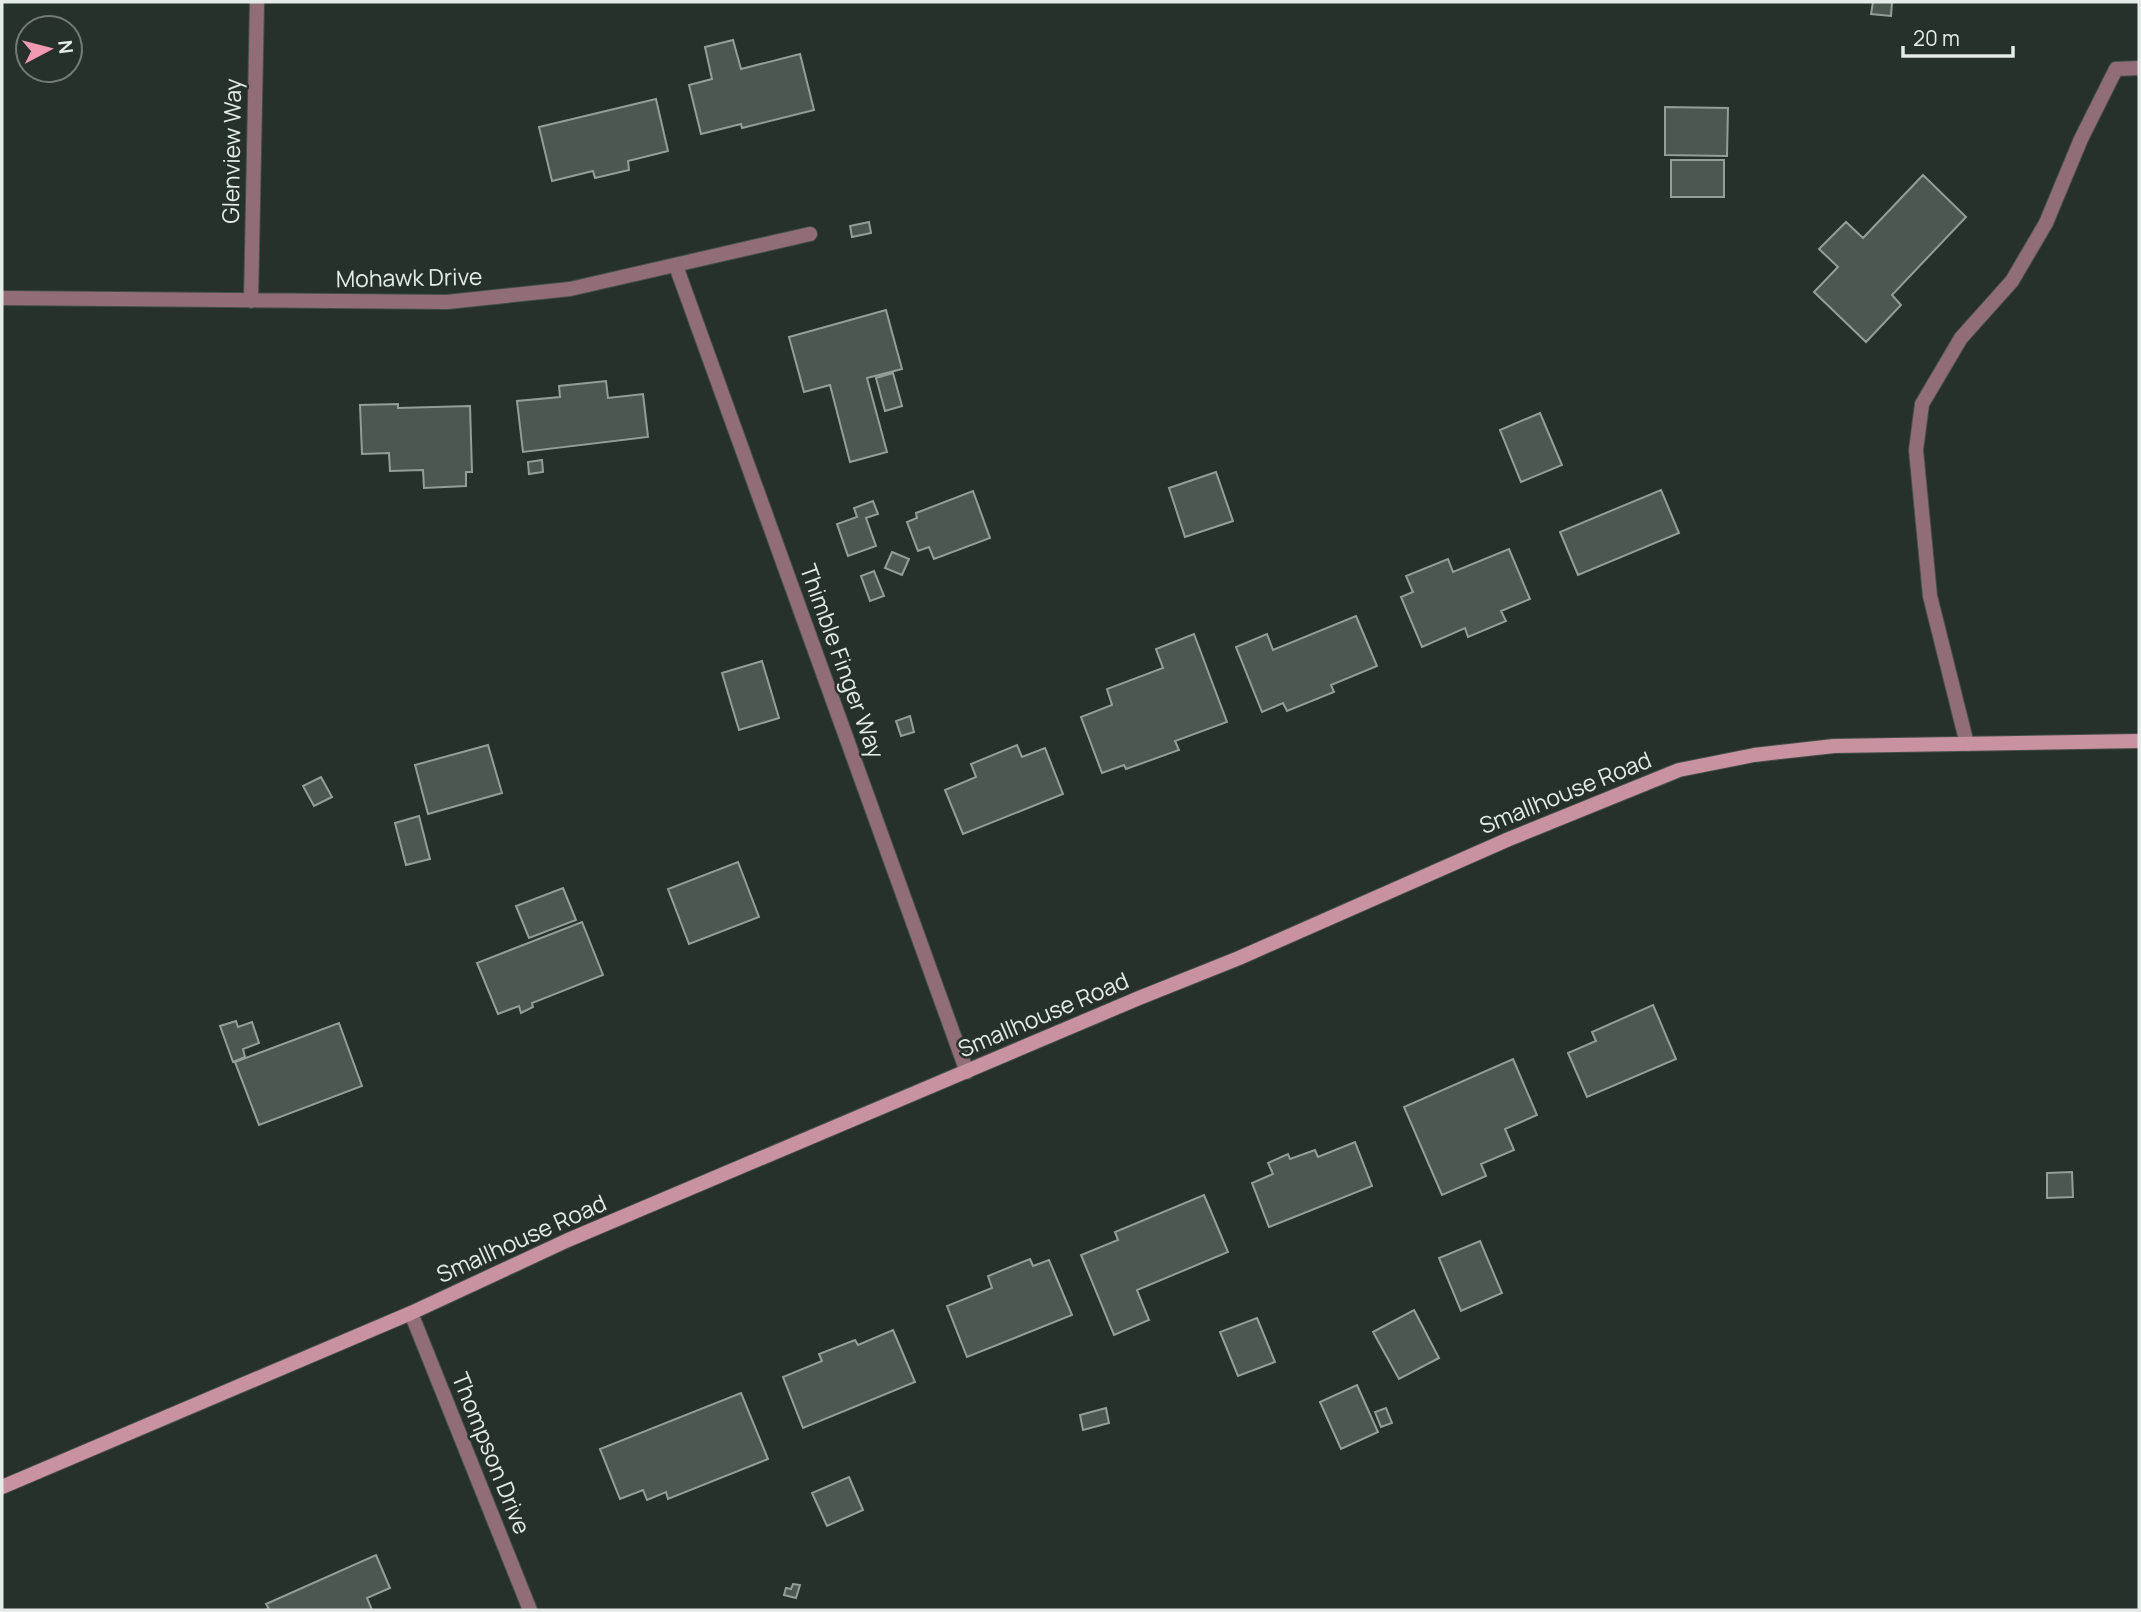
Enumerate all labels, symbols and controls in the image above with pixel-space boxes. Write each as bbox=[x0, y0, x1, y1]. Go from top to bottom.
north arrow bbox=[14, 14, 84, 84]
scale bar bbox=[1903, 14, 2013, 58]
text: 20 m bbox=[1913, 24, 1960, 52]
text: N bbox=[52, 39, 80, 55]
street label: Glenview Way bbox=[214, 78, 248, 224]
street label: Mohawk Drive bbox=[336, 260, 482, 294]
street label: Thimble Finger Way bbox=[793, 559, 893, 763]
street label: Smallhouse Road bbox=[1474, 743, 1656, 841]
street label: Smallhouse Road bbox=[953, 964, 1133, 1064]
street label: Smallhouse Road bbox=[431, 1186, 611, 1290]
street label: Thompson Drive bbox=[445, 1367, 539, 1539]

